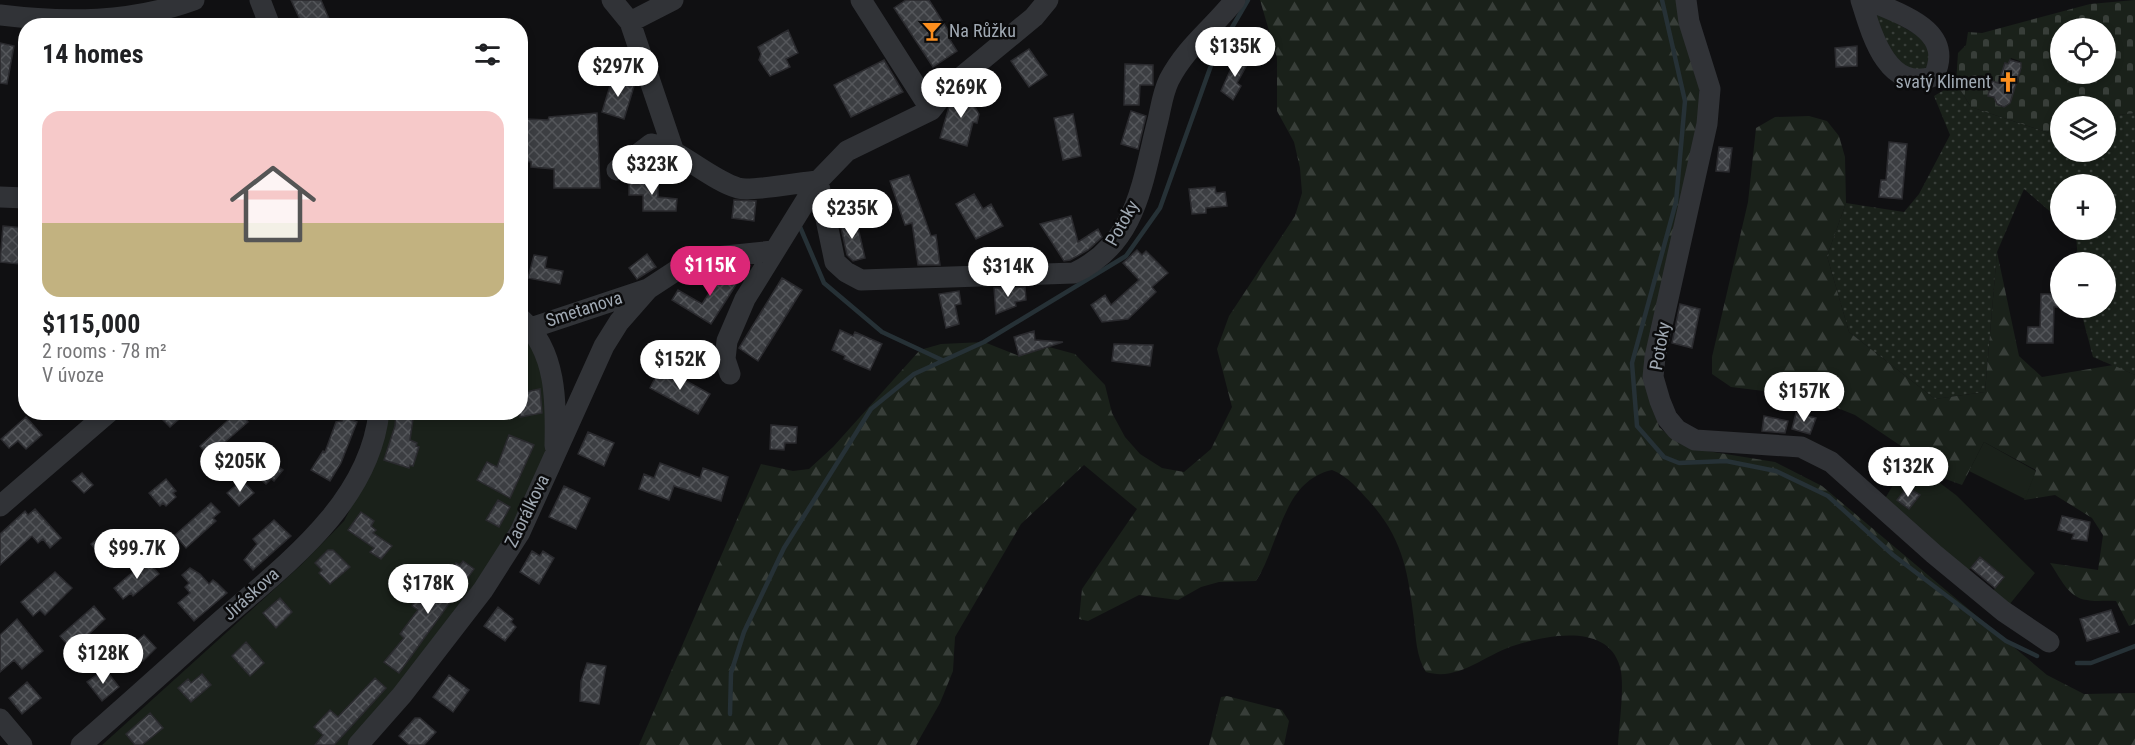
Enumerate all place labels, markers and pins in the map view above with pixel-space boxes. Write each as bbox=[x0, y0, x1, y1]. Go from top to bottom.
bar icon: Na Růžku bbox=[920, 19, 944, 43]
place label: Na Růžku bbox=[949, 20, 1016, 41]
pin: $135K bbox=[1193, 27, 1277, 78]
pin: $297K bbox=[576, 47, 660, 98]
pin: $269K bbox=[919, 68, 1003, 119]
church icon: svatý Kliment bbox=[1996, 70, 2020, 94]
place label: svatý Kliment bbox=[1896, 71, 1991, 92]
pin: $323K bbox=[610, 145, 694, 196]
pin: $235K bbox=[810, 189, 894, 240]
pin: $115K bbox=[668, 246, 752, 297]
pin: $314K bbox=[966, 247, 1050, 298]
pin: $152K bbox=[638, 340, 722, 391]
pin: $157K bbox=[1762, 372, 1846, 423]
pin: $205K bbox=[198, 442, 282, 493]
pin: $132K bbox=[1866, 447, 1950, 498]
pin: $99.7K bbox=[88, 529, 186, 580]
pin: $178K bbox=[386, 564, 470, 615]
pin: $128K bbox=[61, 634, 145, 685]

